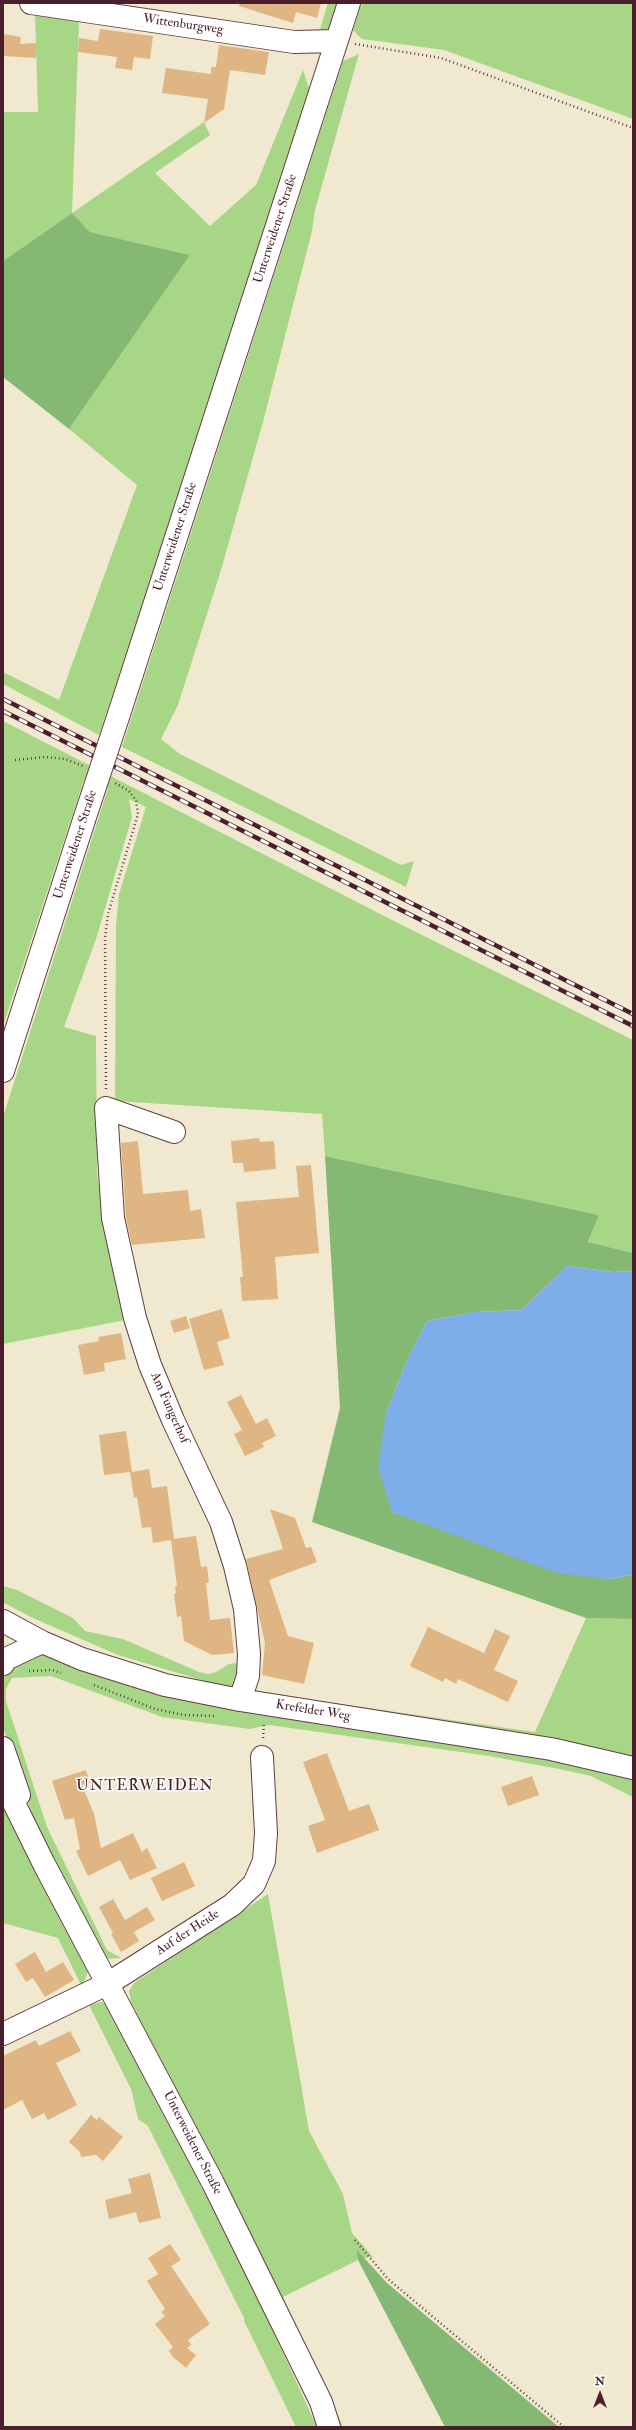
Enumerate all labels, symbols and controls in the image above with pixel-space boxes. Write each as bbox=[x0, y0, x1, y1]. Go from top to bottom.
street label: Wittenburgweg bbox=[142, 12, 224, 38]
street label: Unterweidener Straße bbox=[251, 172, 301, 286]
street label: Unterweidener Straße bbox=[151, 480, 201, 594]
street label: Unterweidener Straße bbox=[51, 788, 101, 902]
street label: Am Fungerhof bbox=[146, 1370, 192, 1446]
street label: Krefelder Weg bbox=[275, 1697, 351, 1725]
district label: UNTERWEIDEN bbox=[76, 1778, 214, 1796]
street label: Auf der Heide bbox=[153, 1907, 223, 1959]
street label: Unterweidener Straße bbox=[159, 2089, 225, 2197]
north arrow bbox=[580, 2374, 620, 2414]
text: N bbox=[595, 2375, 605, 2388]

